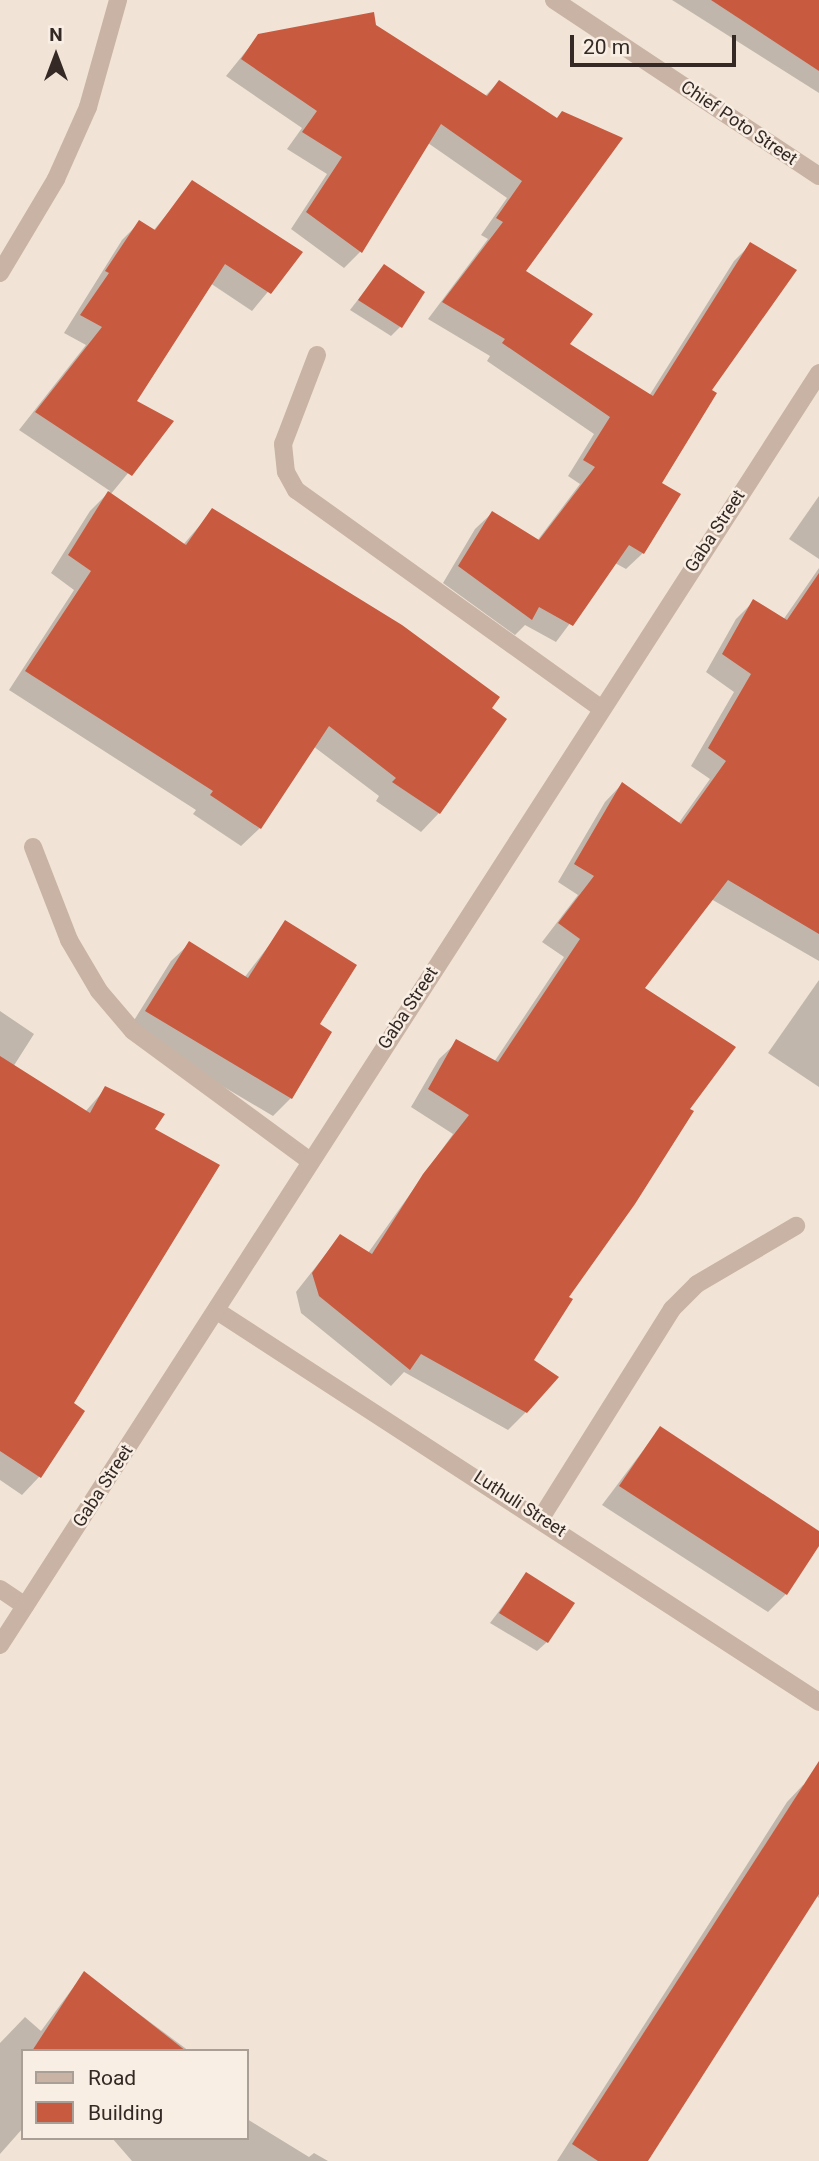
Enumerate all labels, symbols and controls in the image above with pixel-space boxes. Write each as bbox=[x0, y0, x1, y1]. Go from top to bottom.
north arrow bbox=[21, 21, 91, 91]
scale bar bbox=[574, 21, 740, 65]
text: N bbox=[49, 23, 63, 46]
text: 20 m bbox=[583, 35, 630, 59]
street label: Chief Poto Street bbox=[677, 76, 801, 170]
street label: Gaba Street bbox=[680, 486, 750, 576]
street label: Gaba Street bbox=[373, 963, 443, 1053]
street label: Gaba Street bbox=[68, 1441, 138, 1531]
street label: Luthuli Street bbox=[470, 1466, 570, 1542]
legend bbox=[21, 2049, 248, 2140]
text: Road bbox=[88, 2066, 136, 2090]
text: Building bbox=[88, 2101, 163, 2125]

